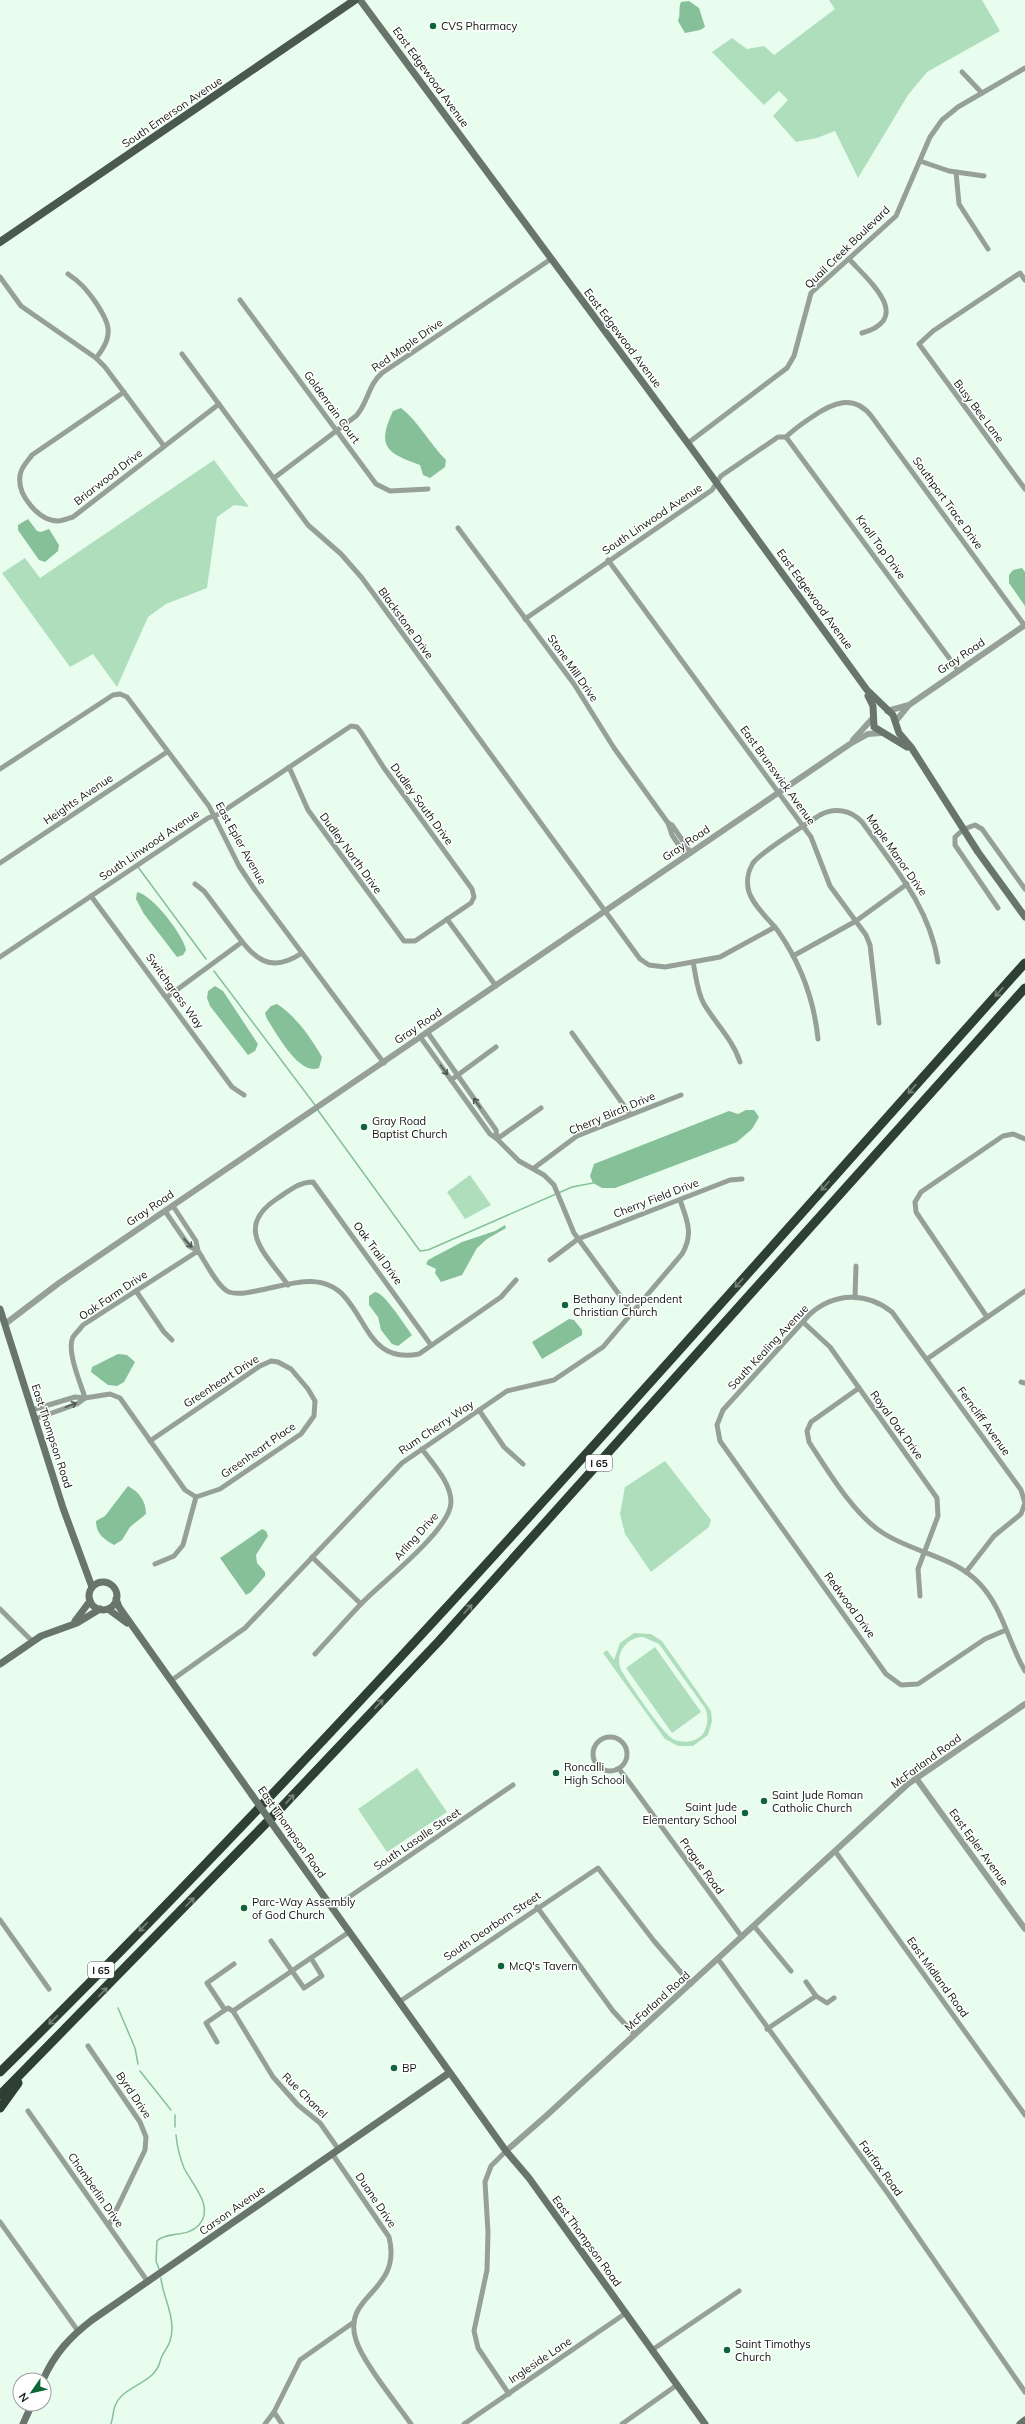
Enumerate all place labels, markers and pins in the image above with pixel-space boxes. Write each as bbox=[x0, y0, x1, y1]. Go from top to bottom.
place label: CVS Pharmacy bbox=[441, 19, 518, 33]
marker: CVS Pharmacy bbox=[428, 21, 438, 31]
place label: Gray Road Baptist Church bbox=[372, 1114, 447, 1141]
marker: Gray Road Baptist Church bbox=[359, 1122, 369, 1132]
place label: Bethany Independent Christian Church bbox=[573, 1292, 682, 1319]
marker: Bethany Independent Christian Church bbox=[560, 1300, 570, 1310]
place label: Roncalli High School bbox=[564, 1760, 625, 1787]
marker: Roncalli High School bbox=[551, 1768, 561, 1778]
place label: Saint Jude Roman Catholic Church bbox=[772, 1788, 863, 1815]
marker: Saint Jude Roman Catholic Church bbox=[759, 1796, 769, 1806]
place label: Saint Jude Elementary School bbox=[642, 1800, 737, 1827]
marker: Saint Jude Elementary School bbox=[740, 1808, 750, 1818]
place label: Parc-Way Assembly of God Church bbox=[252, 1895, 356, 1922]
marker: Parc-Way Assembly of God Church bbox=[239, 1903, 249, 1913]
place label: McQ's Tavern bbox=[509, 1959, 578, 1973]
marker: McQ's Tavern bbox=[496, 1961, 506, 1971]
place label: BP bbox=[402, 2061, 417, 2075]
marker: BP bbox=[389, 2063, 399, 2073]
place label: Saint Timothys Church bbox=[735, 2337, 811, 2364]
marker: Saint Timothys Church bbox=[722, 2345, 732, 2355]

